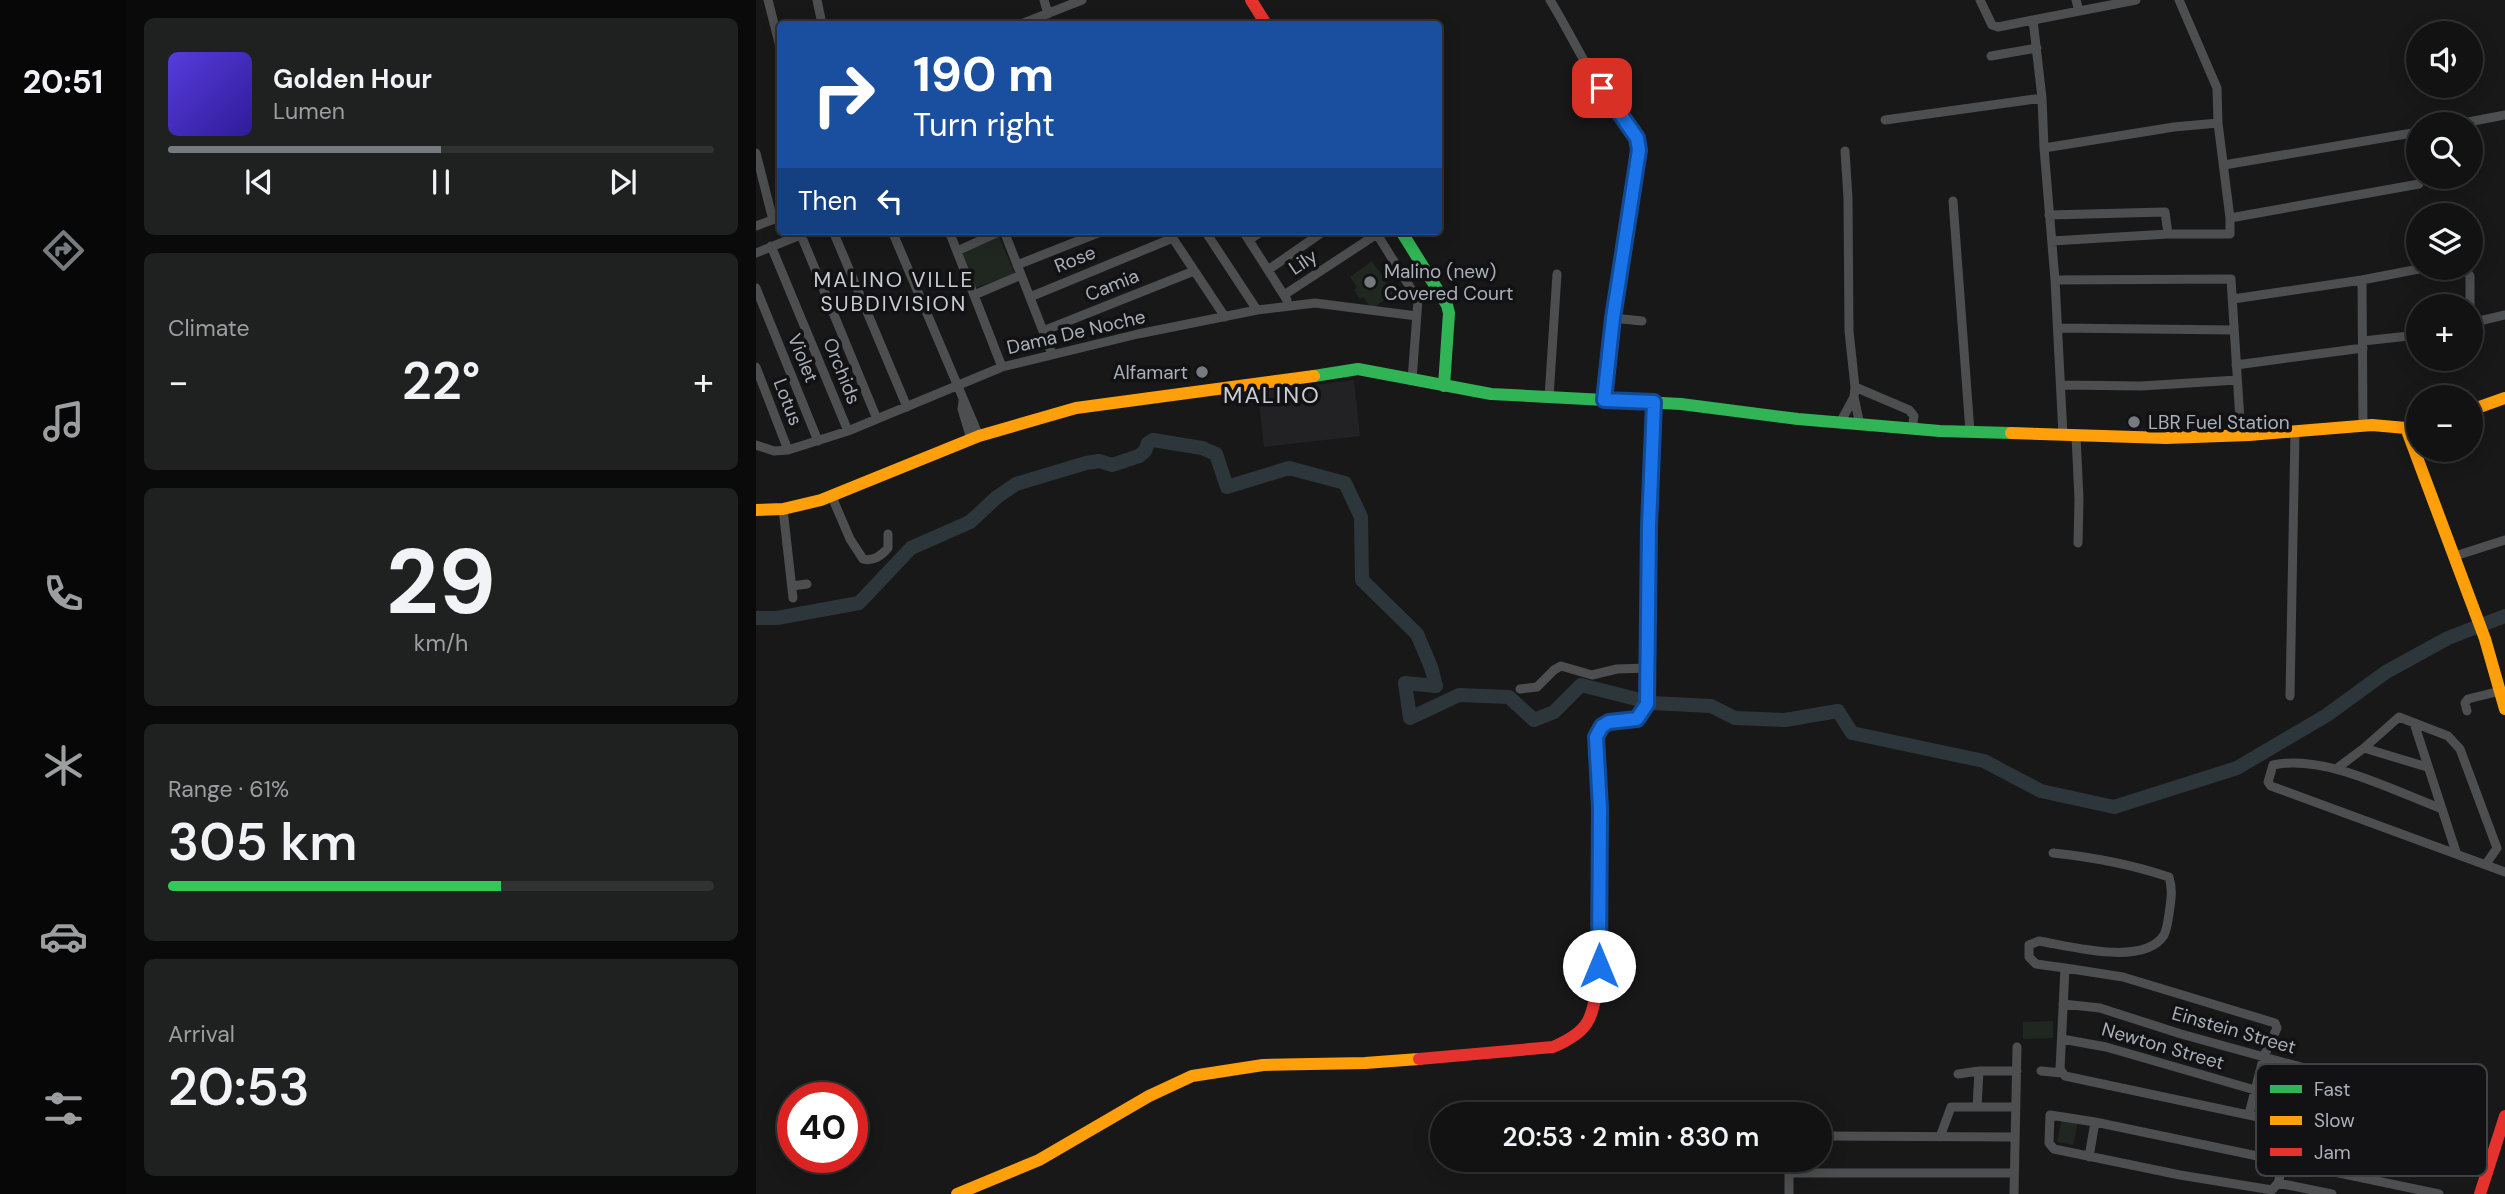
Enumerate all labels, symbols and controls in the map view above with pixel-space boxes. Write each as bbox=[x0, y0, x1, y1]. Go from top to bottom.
map controls bbox=[2406, 21, 2483, 462]
button: sound bbox=[2406, 21, 2483, 98]
text: 190 m bbox=[913, 42, 1054, 106]
icon: right bbox=[798, 49, 889, 140]
pin bbox=[1572, 58, 1632, 118]
text: 20:51 bbox=[23, 61, 103, 103]
text: Golden Hour bbox=[273, 62, 432, 96]
icon: arrive bbox=[1583, 69, 1621, 107]
text: Lumen bbox=[273, 96, 345, 126]
text: Turn right bbox=[913, 104, 1055, 146]
button: search bbox=[2406, 112, 2483, 189]
icon: previous bbox=[240, 163, 278, 201]
icon: pause bbox=[422, 163, 460, 201]
icon: next bbox=[604, 163, 642, 201]
icon: left bbox=[871, 182, 909, 220]
text: Then bbox=[798, 184, 857, 218]
button: layers bbox=[2406, 203, 2483, 280]
icon: directions bbox=[39, 226, 88, 275]
street label: Rose bbox=[1051, 239, 1099, 279]
street label: Lily bbox=[1284, 243, 1323, 281]
place label: Malino (new) Covered Court bbox=[1384, 259, 1513, 306]
street label: Camia bbox=[1081, 263, 1143, 307]
district label: MALINO VILLE SUBDIVISION bbox=[814, 266, 974, 318]
marker: Malino (new) Covered Court bbox=[1362, 274, 1378, 290]
button: + bbox=[2406, 294, 2483, 371]
street label: Dama De Noche bbox=[1004, 304, 1148, 360]
text: Climate bbox=[168, 313, 250, 343]
street label: Violet bbox=[782, 330, 824, 386]
street label: Orchids bbox=[817, 334, 867, 408]
text: 22° bbox=[402, 347, 480, 415]
text: − bbox=[168, 357, 189, 407]
text: + bbox=[693, 357, 714, 407]
place label: Alfamart bbox=[1113, 360, 1188, 385]
marker: Alfamart bbox=[1194, 364, 1210, 380]
street label: Lotus bbox=[768, 375, 808, 429]
district label: MALINO bbox=[1223, 380, 1321, 410]
button: − bbox=[2406, 385, 2483, 462]
icon: music bbox=[39, 397, 88, 446]
place label: LBR Fuel Station bbox=[2148, 410, 2290, 435]
marker: LBR Fuel Station bbox=[2126, 414, 2142, 430]
text: 29 bbox=[386, 523, 496, 641]
icon: phone bbox=[39, 569, 88, 618]
text: km/h bbox=[414, 628, 468, 658]
icon: climate bbox=[39, 741, 88, 790]
text: Range · 61% bbox=[168, 774, 289, 804]
text: 305 km bbox=[168, 808, 357, 876]
icon: car bbox=[39, 912, 88, 961]
position arrow bbox=[1562, 929, 1636, 1003]
street label: Einstein Street bbox=[2169, 1000, 2299, 1060]
street label: Newton Street bbox=[2099, 1017, 2227, 1075]
text: Arrival bbox=[168, 1019, 235, 1049]
text: 20:53 bbox=[168, 1053, 310, 1121]
legend bbox=[2256, 1064, 2487, 1176]
text: Fast bbox=[2314, 1077, 2350, 1102]
speed limit sign: 40 bbox=[777, 1082, 868, 1173]
icon: filters bbox=[39, 1084, 88, 1133]
text: Slow bbox=[2314, 1108, 2355, 1133]
text: 20:53 · 2 min · 830 m bbox=[1503, 1120, 1759, 1154]
text: Jam bbox=[2314, 1140, 2351, 1165]

